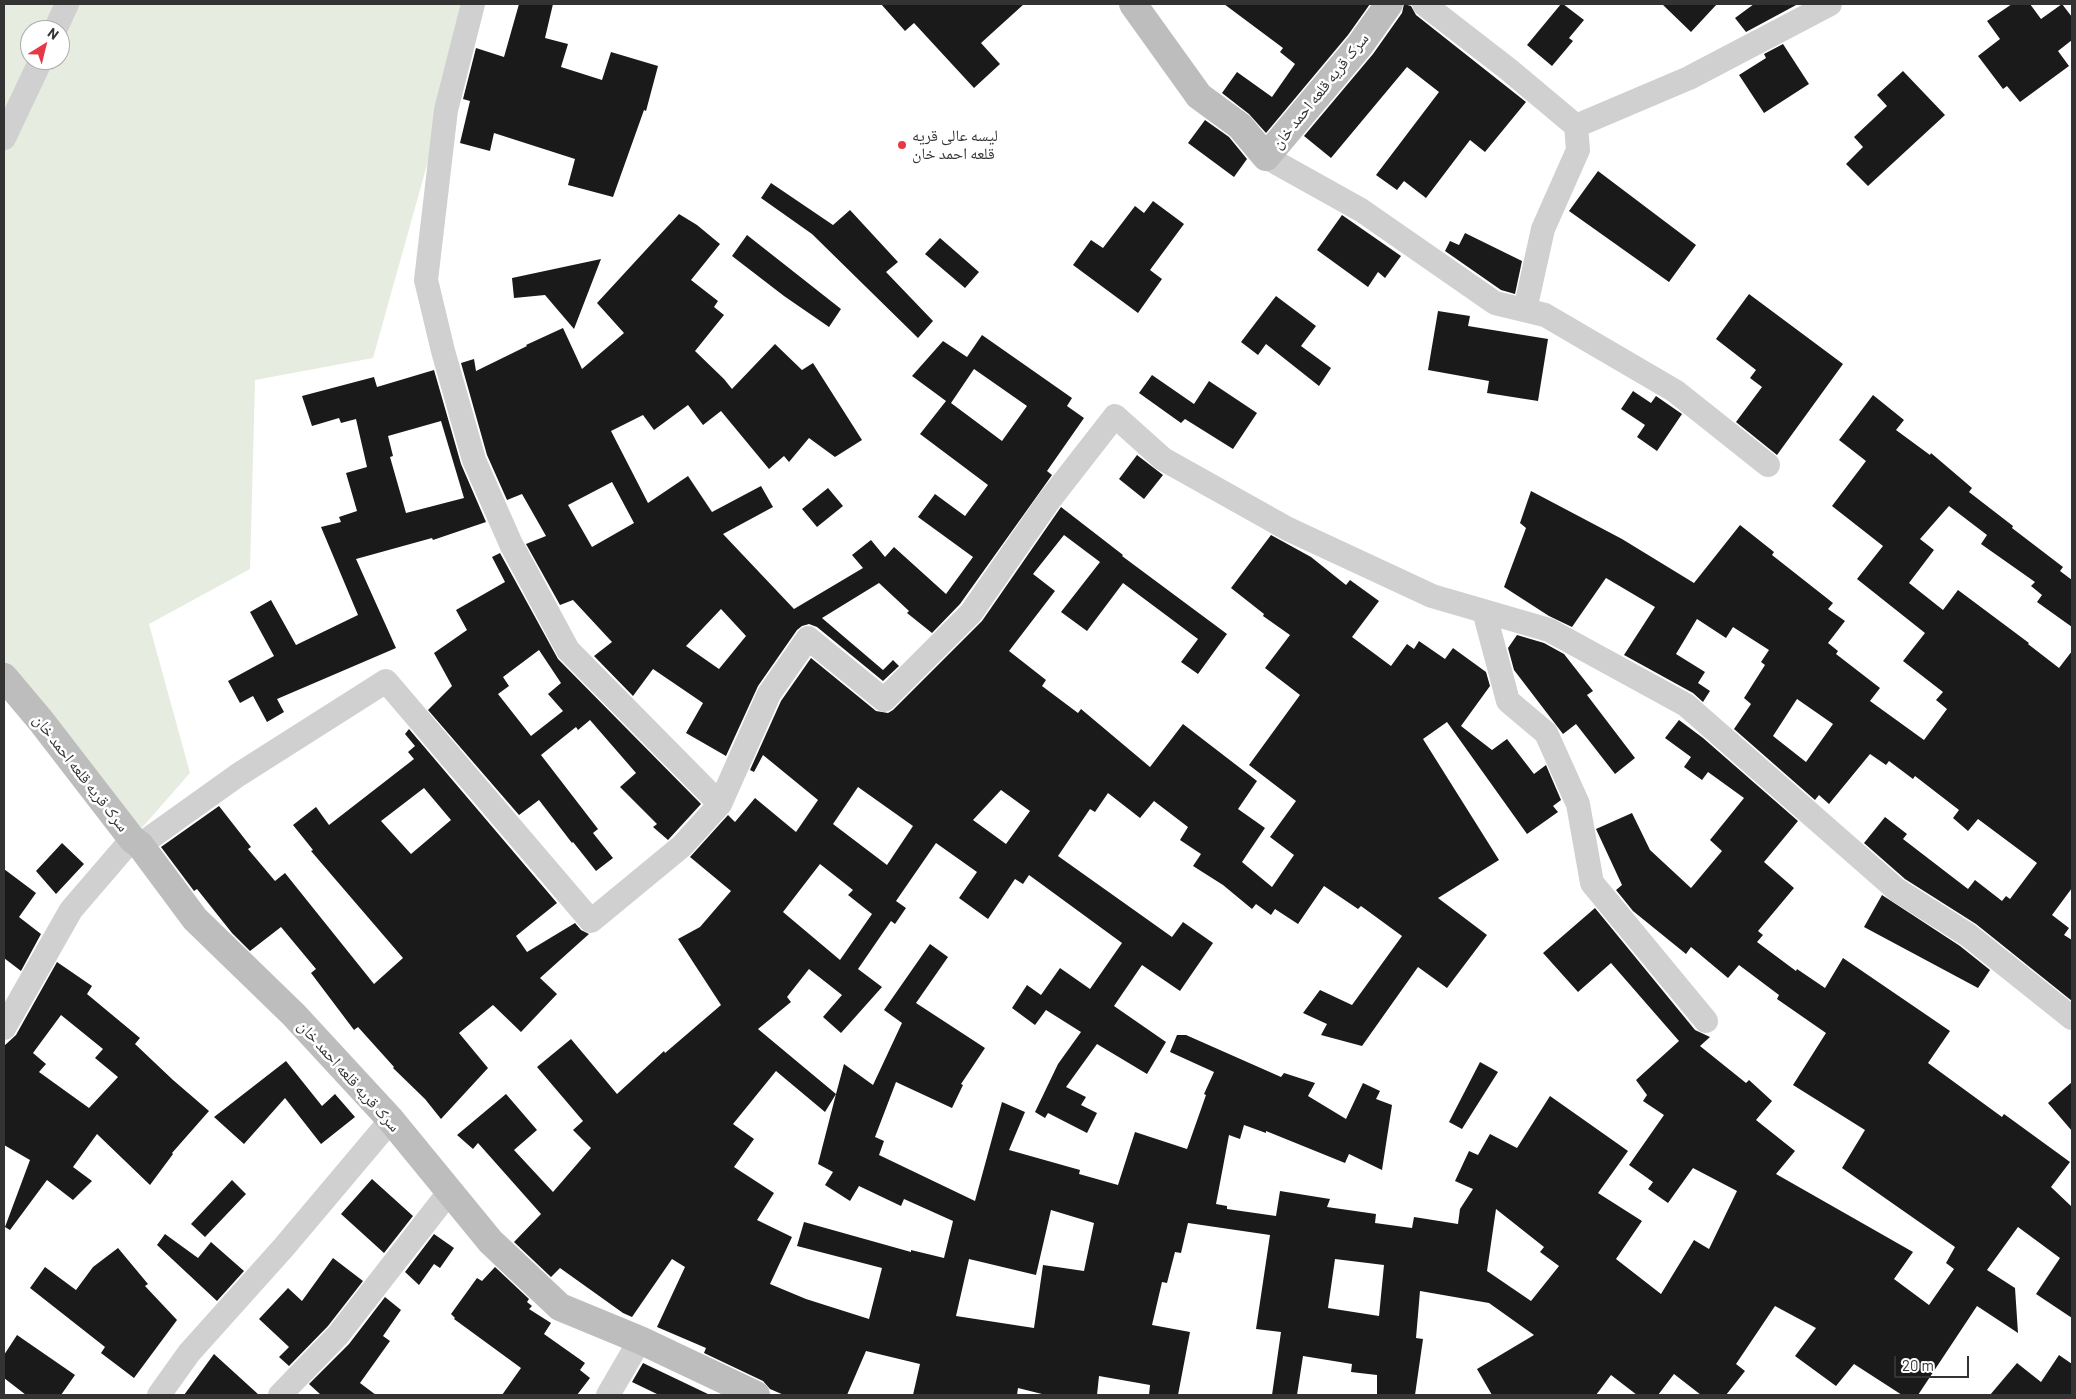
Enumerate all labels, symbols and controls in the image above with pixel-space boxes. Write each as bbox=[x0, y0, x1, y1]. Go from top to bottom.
north arrow bbox=[20, 20, 70, 70]
text: N bbox=[45, 24, 62, 43]
street label: سرک قریه قلعه احمد خان bbox=[1267, 29, 1373, 153]
place label: لیسه عالی قریه قلعه احمد خان bbox=[912, 126, 998, 164]
marker: لیسه عالی قریه قلعه احمد خان bbox=[896, 139, 908, 151]
street label: سرک قریه قلعه احمد خان bbox=[29, 711, 133, 835]
street label: سرک قریه قلعه احمد خان bbox=[294, 1016, 404, 1136]
scale bar bbox=[1896, 1346, 1971, 1378]
text: 20 m bbox=[1902, 1356, 1934, 1374]

